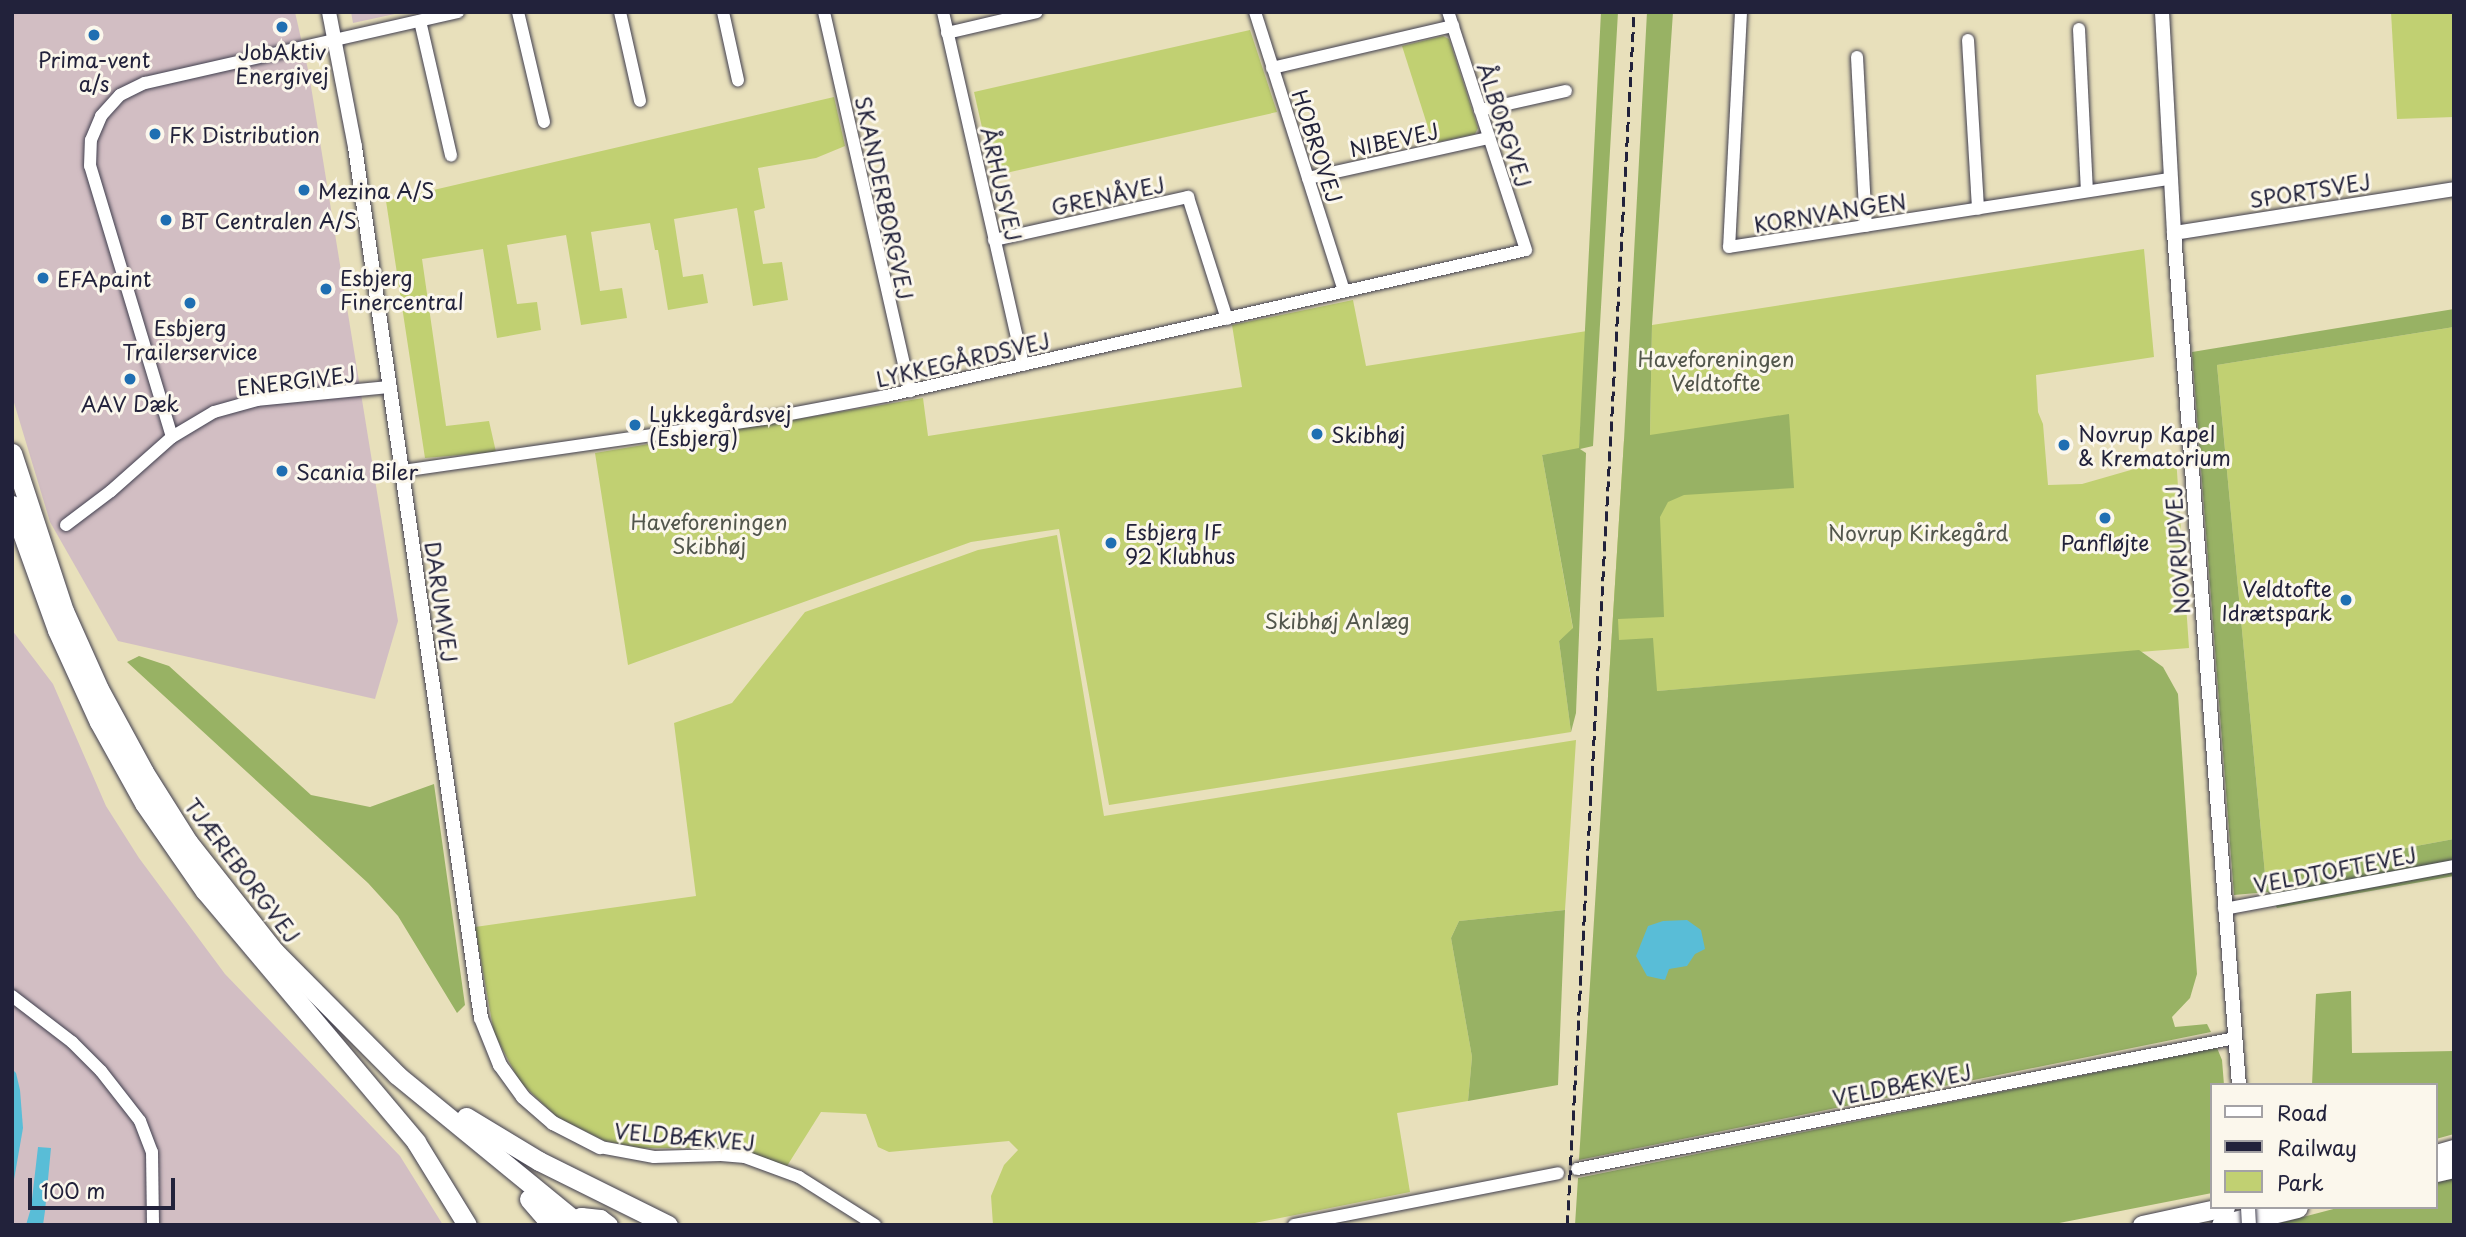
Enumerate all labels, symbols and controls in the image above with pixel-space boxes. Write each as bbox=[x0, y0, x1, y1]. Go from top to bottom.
marker: JobAktiv Energivej bbox=[274, 19, 290, 35]
marker: Prima-vent a/s bbox=[86, 27, 102, 43]
place label: JobAktiv Energivej bbox=[235, 38, 329, 88]
place label: Prima-vent a/s bbox=[38, 46, 150, 96]
street label: ÅLBORGVEJ bbox=[1473, 59, 1537, 191]
street label: HOBROVEJ bbox=[1288, 86, 1348, 206]
street label: SKANDERBORGVEJ bbox=[851, 94, 919, 302]
street label: NIBEVEJ bbox=[1347, 117, 1441, 161]
place label: FK Distribution bbox=[169, 121, 321, 147]
street label: ÅRHUSVEJ bbox=[977, 124, 1027, 244]
marker: FK Distribution bbox=[147, 126, 163, 142]
street label: SPORTSVEJ bbox=[2247, 168, 2373, 212]
street label: GRENÅVEJ bbox=[1049, 171, 1167, 219]
place label: Mezina A/S bbox=[318, 177, 434, 203]
marker: Mezina A/S bbox=[296, 182, 312, 198]
street label: KORNVANGEN bbox=[1752, 188, 1908, 236]
place label: BT Centralen A/S bbox=[180, 207, 359, 233]
marker: BT Centralen A/S bbox=[158, 212, 174, 228]
place label: Esbjerg Finercentral bbox=[340, 264, 464, 314]
place label: EFApaint bbox=[57, 265, 151, 291]
marker: EFApaint bbox=[35, 270, 51, 286]
marker: Esbjerg Finercentral bbox=[318, 281, 334, 297]
marker: Esbjerg Trailerservice bbox=[182, 295, 198, 311]
place label: Esbjerg Trailerservice bbox=[122, 314, 258, 364]
street label: LYKKEGÅRDSVEJ bbox=[874, 327, 1052, 391]
park label: Haveforeningen Veldtofte bbox=[1637, 345, 1795, 395]
street label: ENERGIVEJ bbox=[235, 360, 357, 400]
marker: AAV Dæk bbox=[122, 371, 138, 387]
place label: AAV Dæk bbox=[81, 390, 179, 416]
place label: Lykkegårdsvej (Esbjerg) bbox=[649, 400, 791, 450]
marker: Lykkegårdsvej (Esbjerg) bbox=[627, 417, 643, 433]
place label: Novrup Kapel & Krematorium bbox=[2078, 420, 2232, 470]
place label: Skibhøj bbox=[1331, 421, 1405, 447]
marker: Skibhøj bbox=[1309, 426, 1325, 442]
marker: Novrup Kapel & Krematorium bbox=[2056, 437, 2072, 453]
place label: Scania Biler bbox=[296, 458, 419, 484]
marker: Scania Biler bbox=[274, 463, 290, 479]
street label: NOVRUPVEJ bbox=[2160, 485, 2194, 615]
park label: Haveforeningen Skibhøj bbox=[630, 508, 788, 558]
marker: Panfløjte bbox=[2097, 510, 2113, 526]
place label: Esbjerg IF 92 Klubhus bbox=[1125, 518, 1237, 568]
park label: Novrup Kirkegård bbox=[1828, 519, 2008, 545]
place label: Panfløjte bbox=[2061, 529, 2149, 555]
marker: Esbjerg IF 92 Klubhus bbox=[1103, 535, 1119, 551]
street label: DARUMVEJ bbox=[421, 540, 463, 664]
place label: Veldtofte Idrætspark bbox=[2221, 575, 2332, 625]
marker: Veldtofte Idrætspark bbox=[2338, 592, 2354, 608]
park label: Skibhøj Anlæg bbox=[1264, 607, 1410, 633]
street label: TJÆREBORGVEJ bbox=[180, 793, 306, 947]
street label: VELDTOFTEVEJ bbox=[2251, 841, 2419, 897]
street label: VELDBÆKVEJ bbox=[1830, 1058, 1974, 1110]
legend bbox=[2210, 1083, 2438, 1209]
text: Road bbox=[2277, 1096, 2328, 1128]
street label: VELDBÆKVEJ bbox=[614, 1117, 756, 1155]
text: Railway bbox=[2277, 1131, 2357, 1163]
scale bar bbox=[32, 1164, 178, 1208]
text: Park bbox=[2277, 1166, 2324, 1198]
text: 100 m bbox=[41, 1174, 105, 1206]

